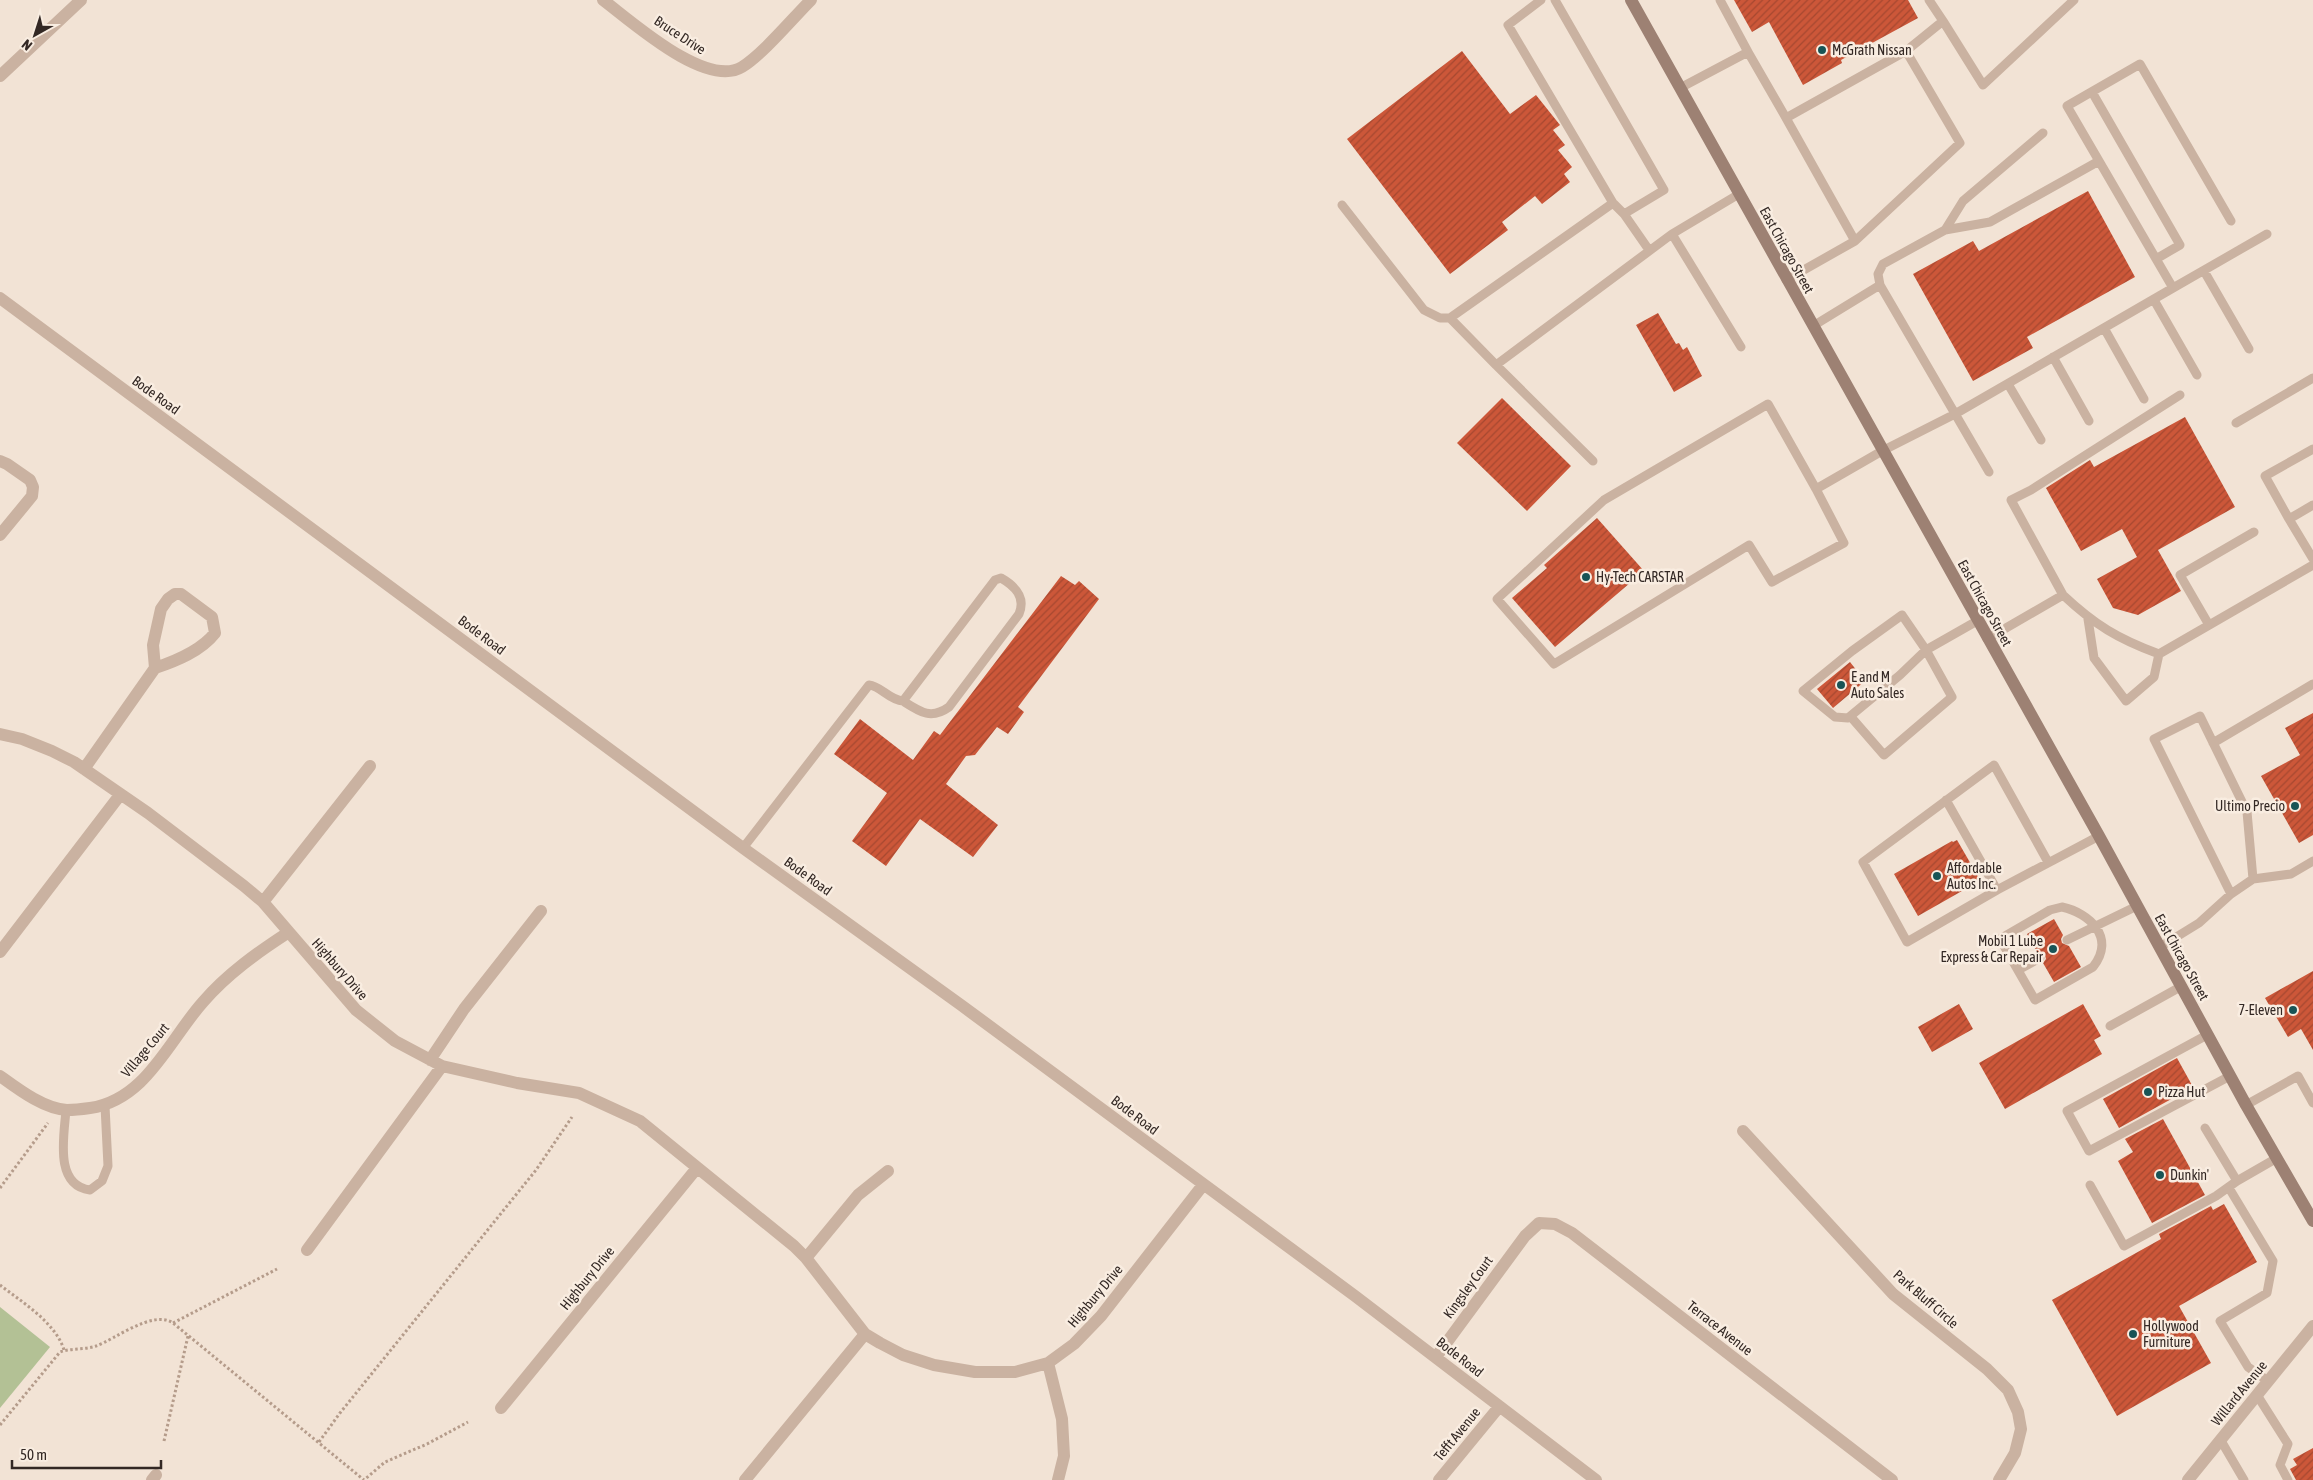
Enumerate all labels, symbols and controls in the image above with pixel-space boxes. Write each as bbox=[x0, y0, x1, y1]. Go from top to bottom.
north arrow bbox=[10, 10, 60, 60]
street label: Bruce Drive bbox=[651, 12, 709, 58]
text: N bbox=[19, 36, 35, 54]
place label: McGrath Nissan bbox=[1832, 42, 1912, 58]
marker: McGrath Nissan bbox=[1816, 44, 1828, 56]
street label: East Chicago Street bbox=[1757, 204, 1817, 296]
street label: Bode Road bbox=[129, 372, 183, 418]
street label: East Chicago Street bbox=[1955, 557, 2015, 649]
place label: Hy-Tech CARSTAR bbox=[1596, 569, 1684, 585]
marker: Hy-Tech CARSTAR bbox=[1580, 571, 1592, 583]
street label: Bode Road bbox=[455, 612, 509, 658]
place label: E and M Auto Sales bbox=[1851, 669, 1904, 701]
marker: E and M Auto Sales bbox=[1835, 679, 1847, 691]
place label: Ultimo Precio bbox=[2215, 798, 2285, 814]
marker: Ultimo Precio bbox=[2289, 800, 2301, 812]
street label: Bode Road bbox=[781, 853, 835, 899]
place label: Affordable Autos Inc. bbox=[1947, 860, 2002, 892]
marker: Affordable Autos Inc. bbox=[1931, 870, 1943, 882]
street label: East Chicago Street bbox=[2152, 911, 2212, 1003]
place label: Mobil 1 Lube Express & Car Repair bbox=[1941, 933, 2044, 965]
street label: Highbury Drive bbox=[309, 935, 371, 1003]
marker: Mobil 1 Lube Express & Car Repair bbox=[2047, 943, 2059, 955]
place label: 7-Eleven bbox=[2238, 1002, 2283, 1018]
marker: 7-Eleven bbox=[2287, 1004, 2299, 1016]
street label: Village Court bbox=[118, 1020, 172, 1080]
place label: Pizza Hut bbox=[2158, 1084, 2205, 1100]
marker: Pizza Hut bbox=[2142, 1086, 2154, 1098]
street label: Bode Road bbox=[1108, 1092, 1162, 1138]
place label: Dunkin' bbox=[2170, 1167, 2209, 1183]
marker: Dunkin' bbox=[2154, 1169, 2166, 1181]
street label: Highbury Drive bbox=[557, 1243, 617, 1313]
street label: Kingsley Court bbox=[1440, 1253, 1496, 1321]
street label: Highbury Drive bbox=[1064, 1262, 1126, 1330]
street label: Park Bluff Circle bbox=[1890, 1266, 1962, 1332]
street label: Terrace Avenue bbox=[1684, 1298, 1756, 1358]
place label: Hollywood Furniture bbox=[2143, 1318, 2199, 1350]
marker: Hollywood Furniture bbox=[2127, 1328, 2139, 1340]
street label: Bode Road bbox=[1433, 1334, 1487, 1380]
street label: Willard Avenue bbox=[2208, 1357, 2270, 1429]
street label: Tefft Avenue bbox=[1431, 1404, 1483, 1464]
scale bar bbox=[12, 1438, 161, 1470]
text: 50 m bbox=[20, 1446, 47, 1463]

